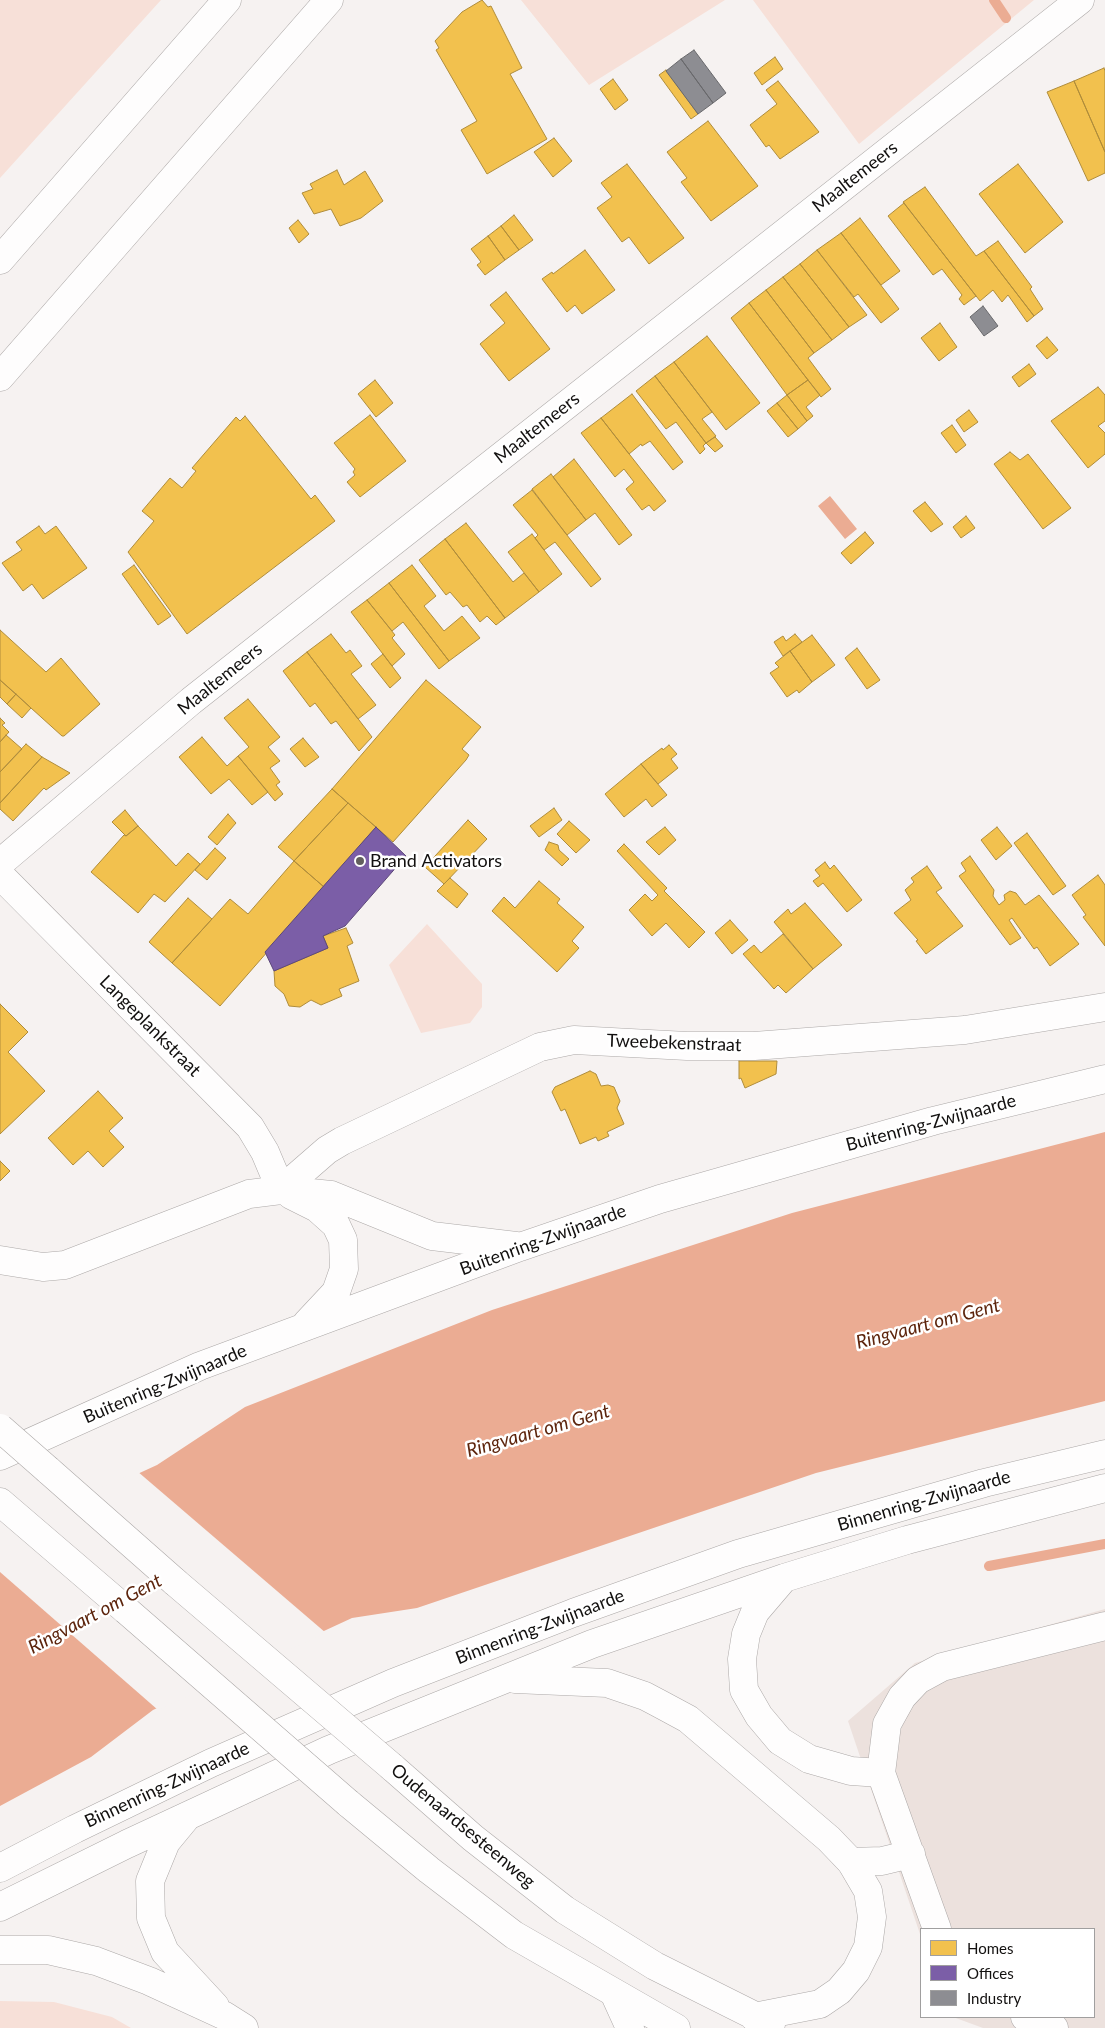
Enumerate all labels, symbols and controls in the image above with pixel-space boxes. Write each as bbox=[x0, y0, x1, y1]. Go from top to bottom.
street label: Maaltemeers bbox=[808, 137, 902, 217]
street label: Maaltemeers bbox=[490, 388, 584, 468]
street label: Maaltemeers bbox=[173, 638, 267, 720]
place label: Brand Activators bbox=[370, 850, 502, 872]
marker: Brand Activators bbox=[354, 855, 366, 867]
street label: Langeplankstraat bbox=[95, 971, 205, 1081]
street label: Tweebekenstraat bbox=[606, 1030, 742, 1056]
street label: Buitenring-Zwijnaarde bbox=[843, 1090, 1019, 1156]
street label: Buitenring-Zwijnaarde bbox=[457, 1200, 629, 1280]
water label: Ringvaart om Gent bbox=[853, 1294, 1003, 1354]
street label: Buitenring-Zwijnaarde bbox=[80, 1340, 250, 1428]
water label: Ringvaart om Gent bbox=[464, 1400, 612, 1462]
street label: Binnenring-Zwijnaarde bbox=[835, 1466, 1013, 1536]
water label: Ringvaart om Gent bbox=[24, 1569, 166, 1659]
street label: Binnenring-Zwijnaarde bbox=[453, 1585, 627, 1669]
street label: Binnenring-Zwijnaarde bbox=[81, 1737, 253, 1833]
street label: Oudenaardsesteenweg bbox=[387, 1759, 539, 1893]
legend bbox=[920, 1928, 1095, 2018]
text: Homes bbox=[967, 1939, 1013, 1957]
text: Offices bbox=[967, 1964, 1014, 1982]
text: Industry bbox=[967, 1989, 1021, 2007]

